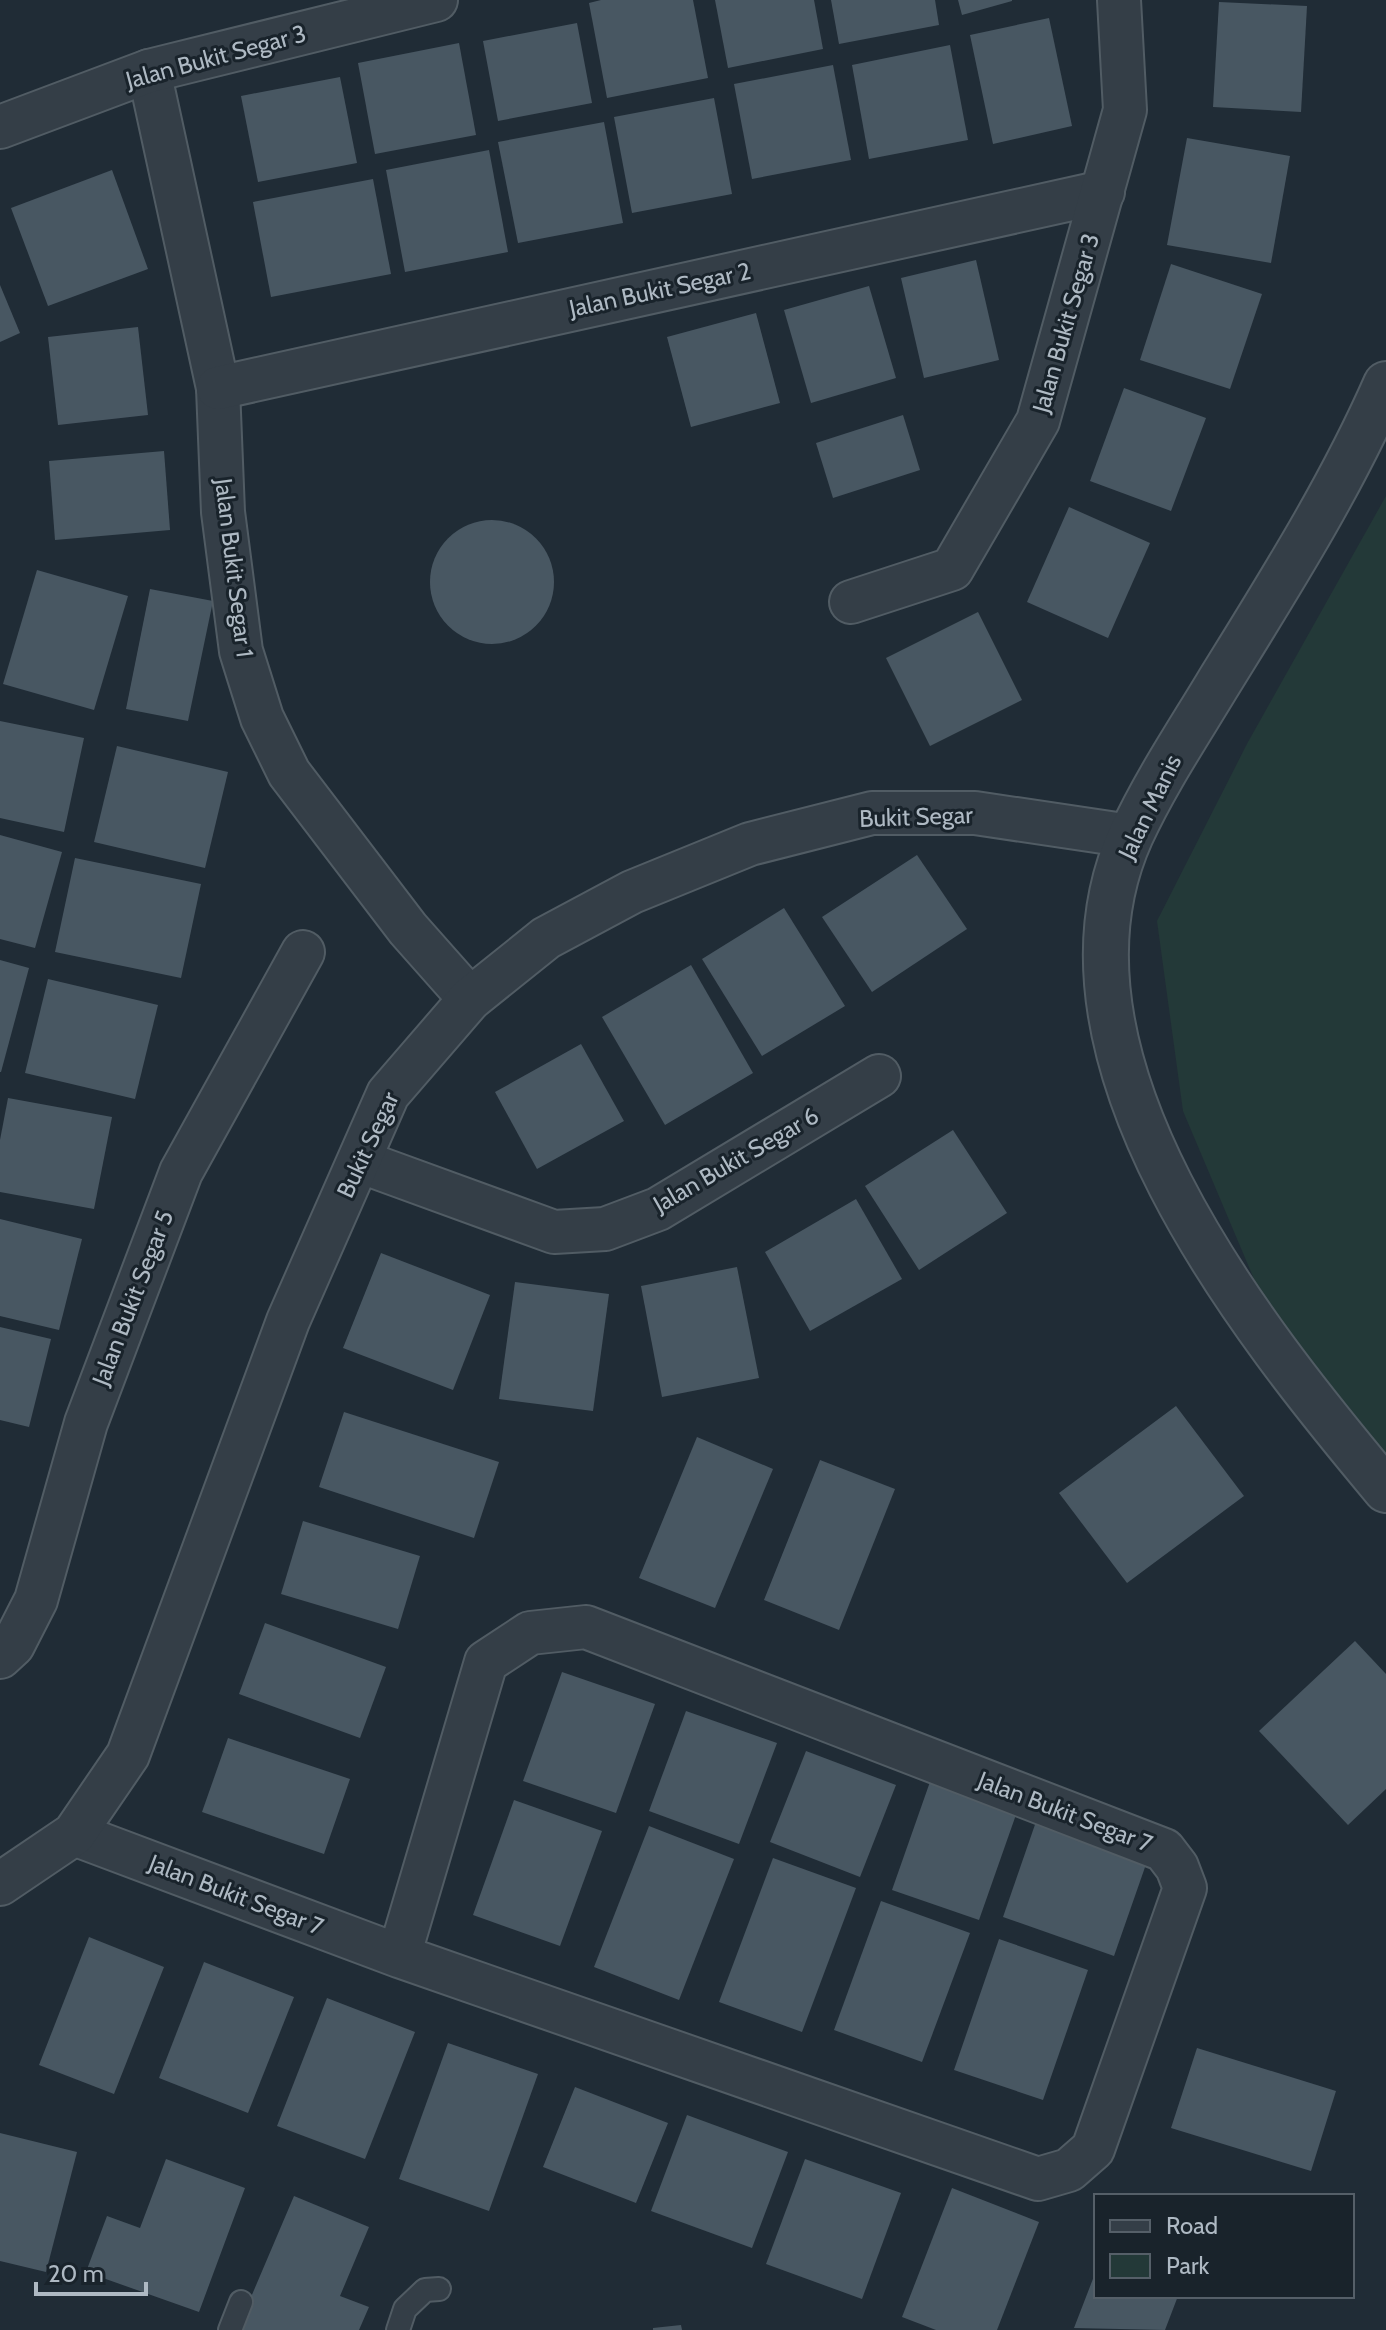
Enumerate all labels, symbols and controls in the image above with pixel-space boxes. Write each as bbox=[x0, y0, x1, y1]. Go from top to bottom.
street label: Jalan Bukit Segar 3 bbox=[122, 19, 309, 95]
street label: Jalan Bukit Segar 3 bbox=[1026, 230, 1105, 417]
street label: Jalan Bukit Segar 2 bbox=[565, 256, 753, 323]
street label: Jalan Bukit Segar 1 bbox=[209, 476, 260, 659]
street label: Jalan Manis bbox=[1111, 750, 1187, 865]
street label: Bukit Segar bbox=[859, 800, 974, 833]
street label: Bukit Segar bbox=[330, 1087, 405, 1202]
street label: Jalan Bukit Segar 6 bbox=[647, 1101, 823, 1219]
street label: Jalan Bukit Segar 5 bbox=[85, 1206, 179, 1390]
street label: Jalan Bukit Segar 7 bbox=[973, 1765, 1156, 1858]
street label: Jalan Bukit Segar 7 bbox=[144, 1848, 327, 1941]
legend bbox=[1094, 2194, 1354, 2298]
text: Road bbox=[1166, 2211, 1218, 2240]
scale bar bbox=[36, 2246, 146, 2296]
text: Park bbox=[1166, 2251, 1209, 2280]
text: 20 m bbox=[48, 2259, 104, 2288]

